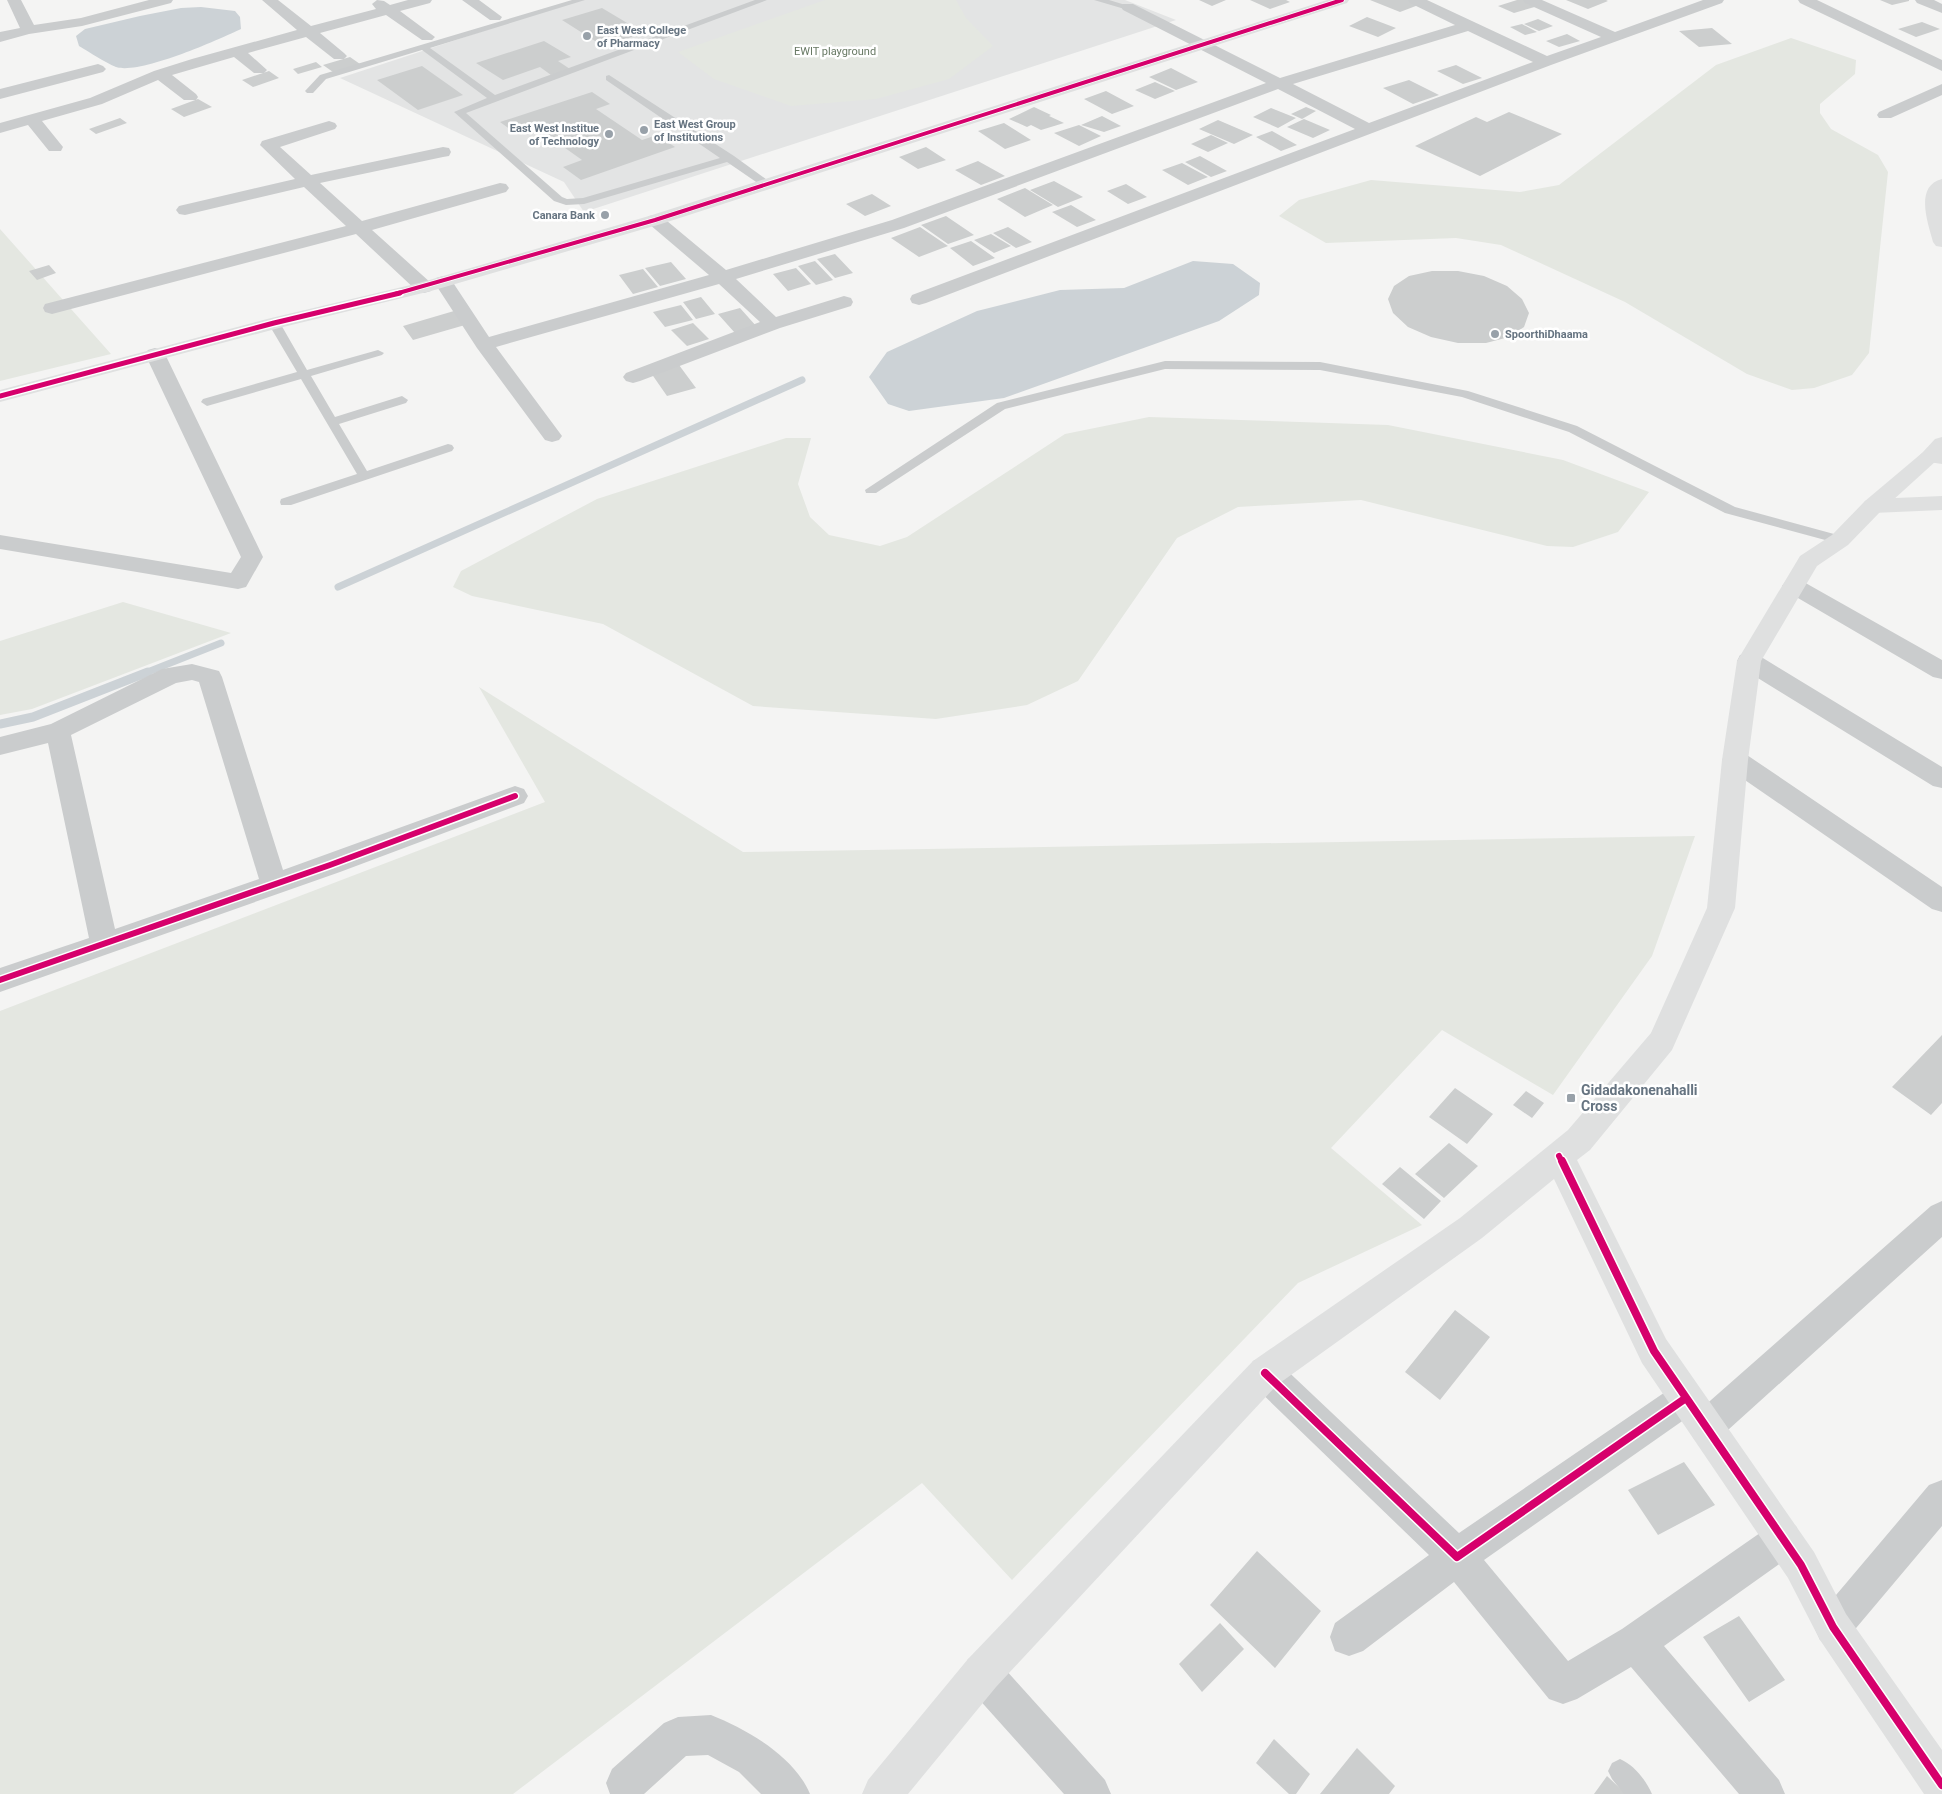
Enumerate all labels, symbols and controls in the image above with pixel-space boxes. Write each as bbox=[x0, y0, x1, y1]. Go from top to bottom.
place label: East West College of Pharmacy bbox=[597, 24, 686, 50]
marker: East West College of Pharmacy bbox=[581, 30, 593, 42]
park label: EWIT playground bbox=[794, 45, 876, 58]
place label: East West Group of Institutions bbox=[654, 118, 736, 144]
place label: East West Institue of Technology bbox=[510, 122, 599, 148]
marker: East West Group of Institutions bbox=[638, 124, 650, 136]
marker: East West Institue of Technology bbox=[603, 128, 615, 140]
place label: Canara Bank bbox=[532, 209, 595, 222]
marker: Canara Bank bbox=[599, 209, 611, 221]
marker: SpoorthiDhaama bbox=[1489, 328, 1501, 340]
place label: SpoorthiDhaama bbox=[1505, 328, 1588, 341]
place label: Gidadakonenahalli Cross bbox=[1581, 1082, 1698, 1114]
marker: Gidadakonenahalli Cross bbox=[1565, 1092, 1577, 1104]

